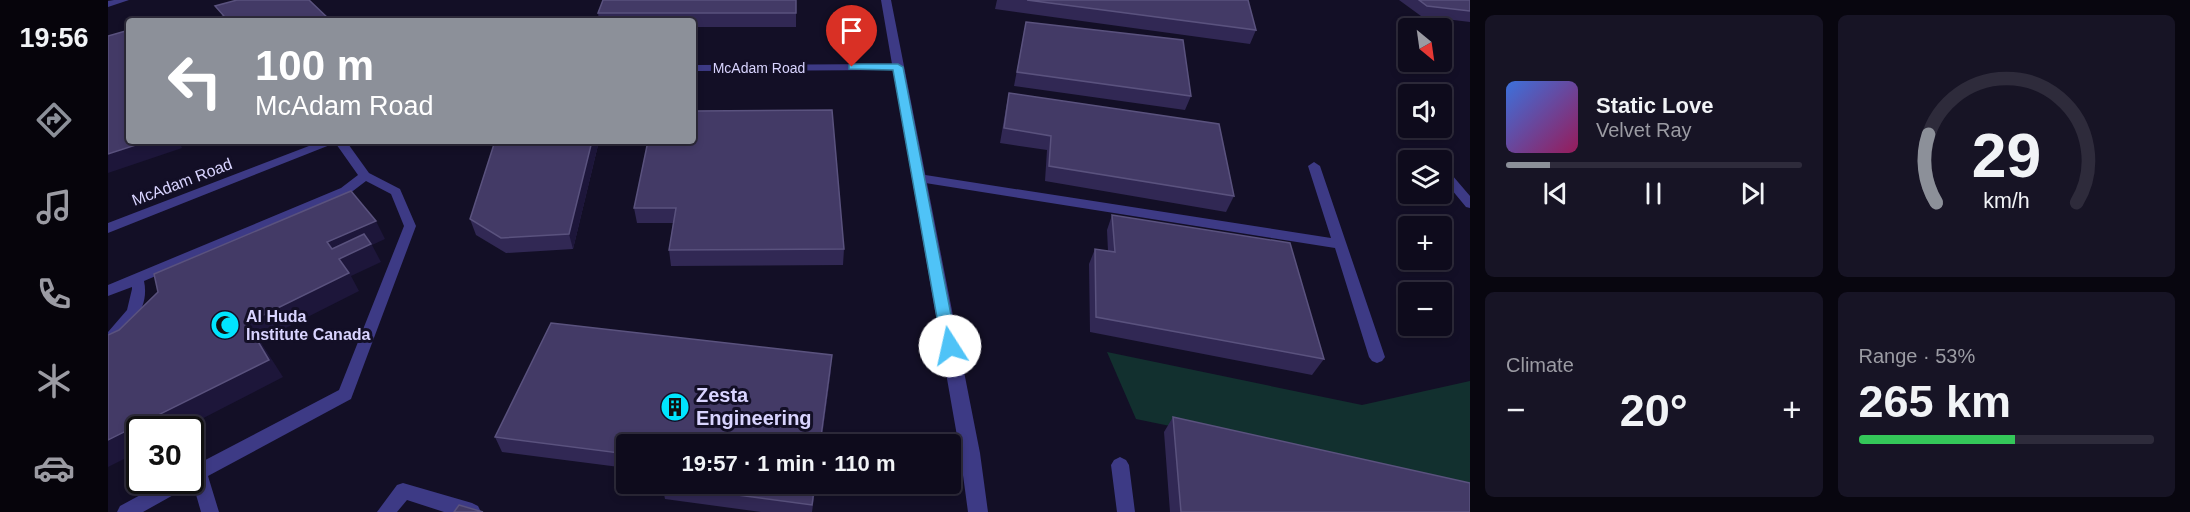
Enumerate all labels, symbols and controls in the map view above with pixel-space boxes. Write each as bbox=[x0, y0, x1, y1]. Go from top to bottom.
pin bbox=[826, 5, 877, 67]
icon: arrive bbox=[835, 14, 868, 47]
north arrow bbox=[1398, 18, 1452, 72]
map controls bbox=[1398, 18, 1452, 336]
text: 19:56 bbox=[19, 23, 89, 53]
icon: left bbox=[156, 42, 234, 120]
text: 100 m bbox=[255, 42, 374, 89]
street label: McAdam Road bbox=[713, 60, 805, 76]
button: sound bbox=[1398, 84, 1452, 138]
text: McAdam Road bbox=[255, 91, 434, 121]
text: Static Love bbox=[1596, 93, 1713, 118]
icon: directions bbox=[33, 99, 75, 141]
text: Velvet Ray bbox=[1596, 119, 1692, 141]
text: 29 bbox=[1972, 121, 2041, 190]
button: layers bbox=[1398, 150, 1452, 204]
street label: McAdam Road bbox=[130, 155, 234, 209]
icon: previous bbox=[1539, 177, 1572, 210]
icon: pause bbox=[1637, 177, 1670, 210]
icon: next bbox=[1736, 177, 1769, 210]
icon: music bbox=[33, 186, 75, 228]
text: km/h bbox=[1983, 189, 2029, 213]
button: + bbox=[1398, 216, 1452, 270]
icon: phone bbox=[33, 273, 75, 315]
button: − bbox=[1398, 282, 1452, 336]
place label: Al Huda Institute Canada bbox=[246, 308, 371, 343]
mosque icon: Al Huda Institute Canada bbox=[209, 309, 241, 341]
position arrow bbox=[918, 314, 982, 378]
text: Range · 53% bbox=[1859, 345, 1975, 367]
text: Climate bbox=[1506, 354, 1574, 376]
icon: climate bbox=[33, 360, 75, 402]
text: 265 km bbox=[1859, 376, 2011, 427]
place label: Zesta Engineering bbox=[696, 384, 812, 429]
text: 20° bbox=[1620, 385, 1688, 436]
building icon: Zesta Engineering bbox=[659, 391, 691, 423]
text: − bbox=[1506, 391, 1525, 428]
text: + bbox=[1782, 391, 1802, 428]
speed limit sign: 30 bbox=[126, 416, 204, 494]
icon: car bbox=[33, 447, 75, 489]
text: 19:57 · 1 min · 110 m bbox=[682, 451, 896, 476]

